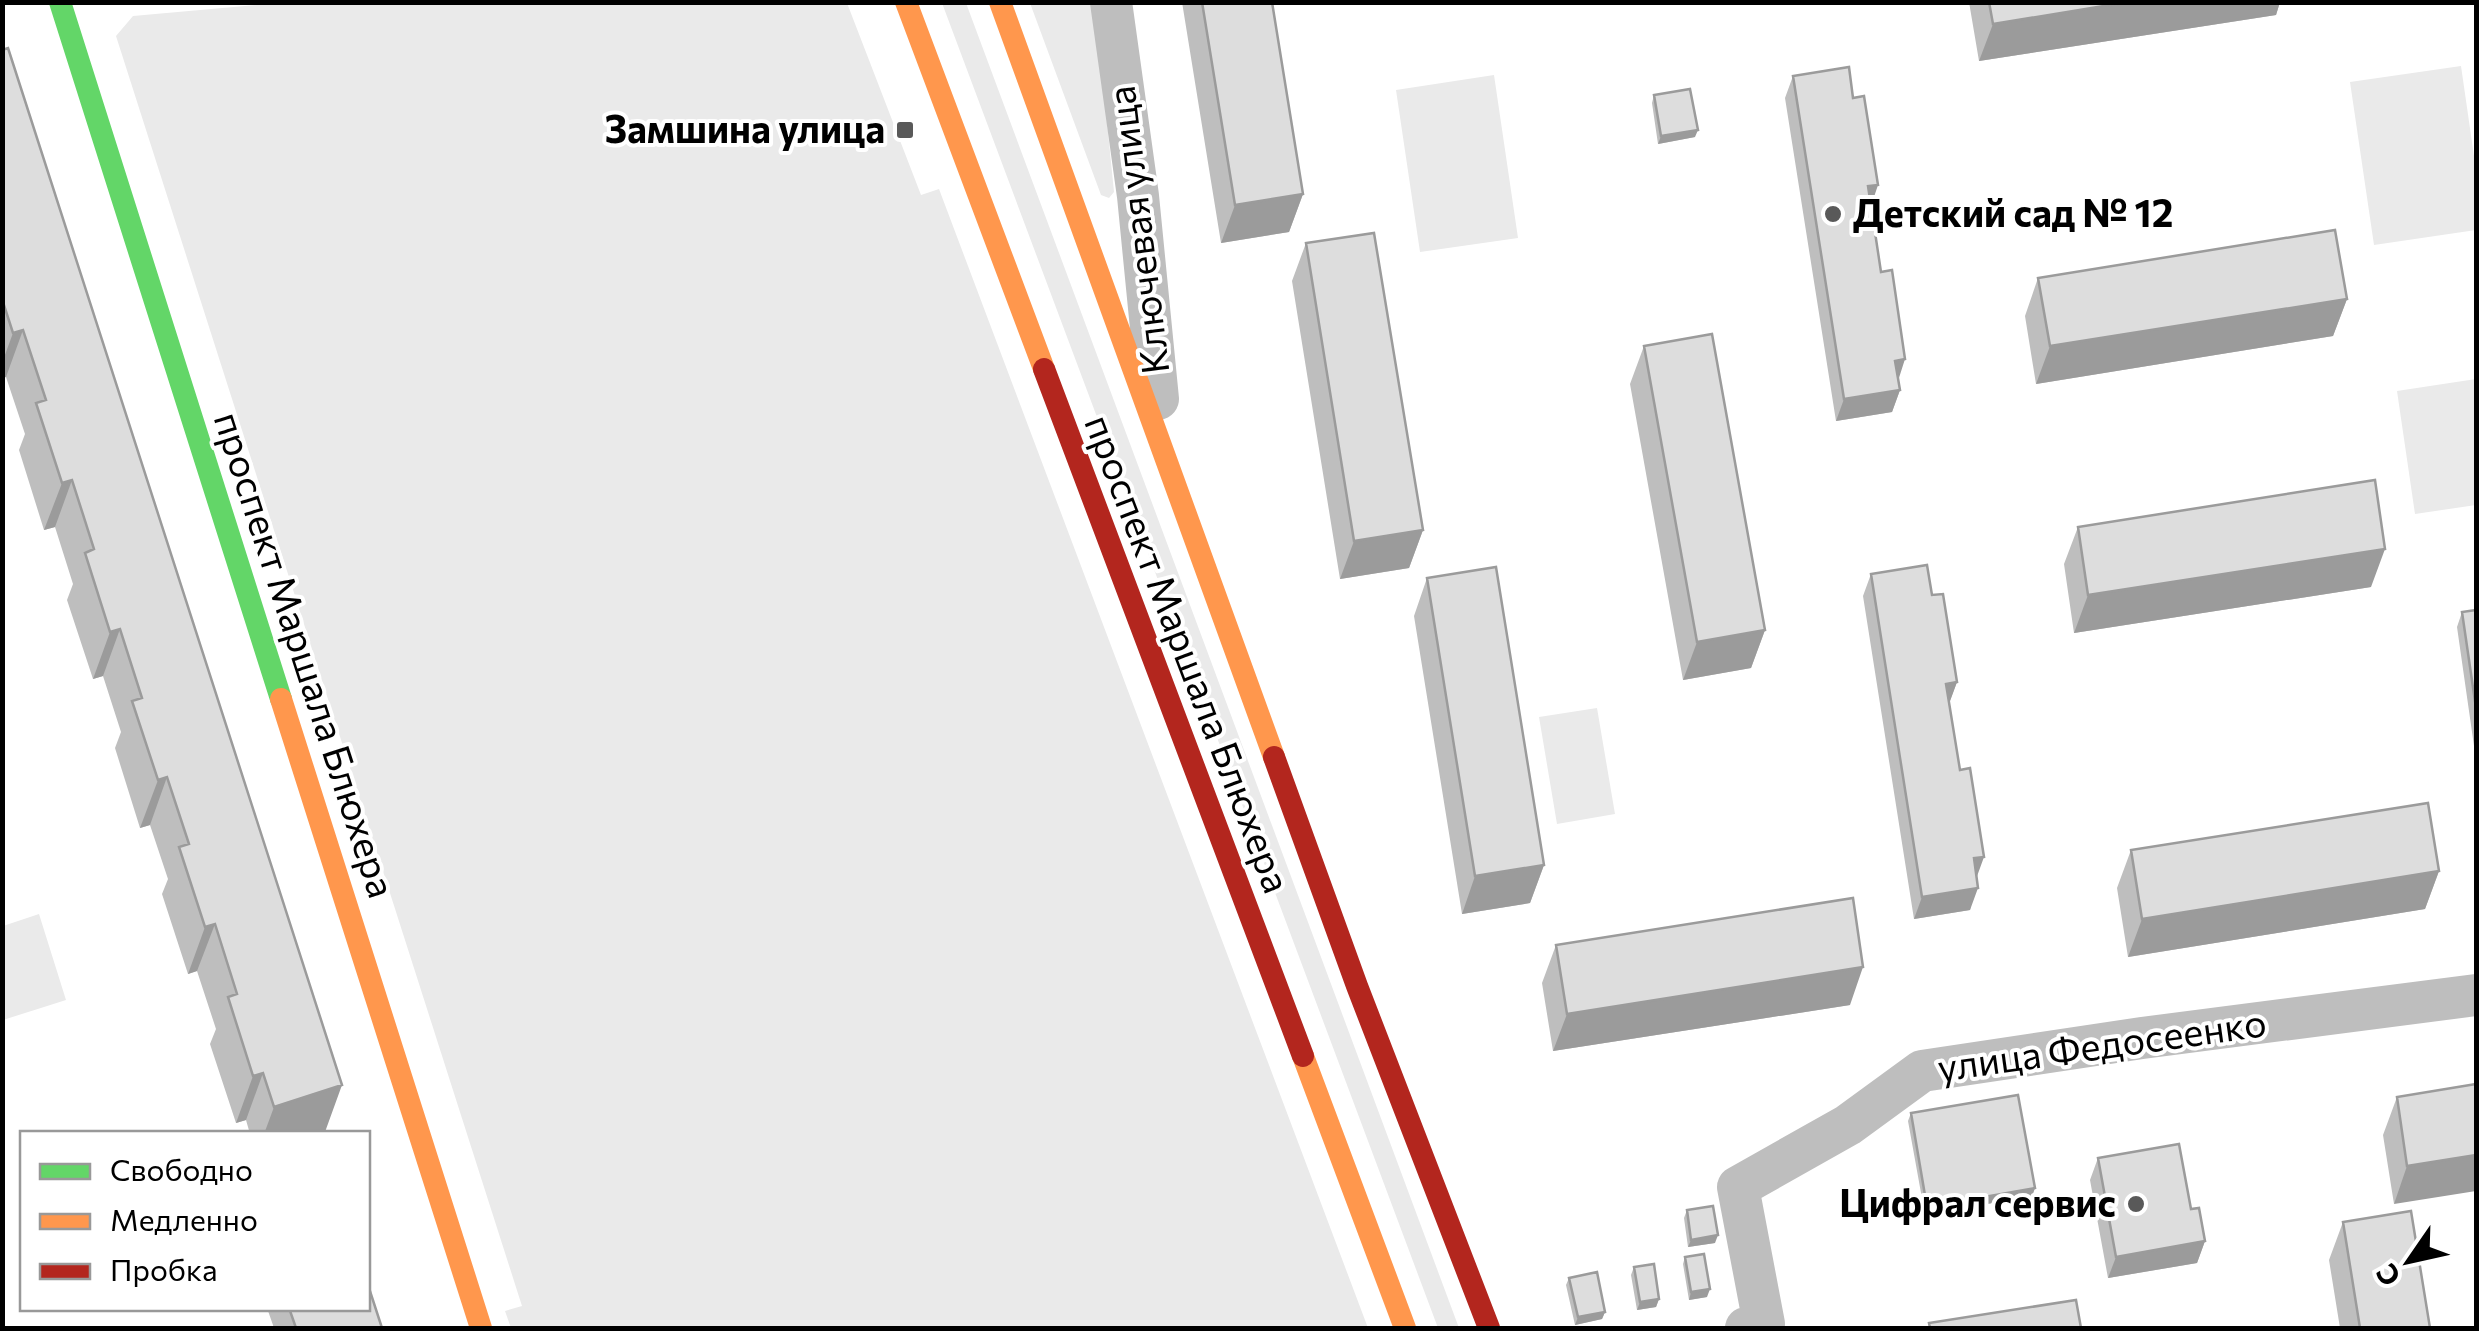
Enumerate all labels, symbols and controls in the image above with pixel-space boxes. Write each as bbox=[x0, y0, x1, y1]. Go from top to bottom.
street label: Ключевая улица bbox=[1096, 84, 1178, 377]
place label: Замшина улица bbox=[605, 104, 885, 151]
marker: Замшина улица bbox=[894, 119, 916, 141]
place label: Детский сад № 12 bbox=[1853, 188, 2173, 235]
marker: Детский сад № 12 bbox=[1822, 203, 1844, 225]
street label: проспект Маршала Блюхера bbox=[206, 405, 407, 903]
street label: проспект Маршала Блюхера bbox=[1076, 408, 1302, 899]
street label: улица Федосеенко bbox=[1934, 997, 2269, 1090]
legend bbox=[20, 1131, 370, 1311]
text: Свободно bbox=[110, 1150, 253, 1187]
place label: Цифрал сервис bbox=[1839, 1178, 2116, 1225]
marker: Цифрал сервис bbox=[2125, 1193, 2147, 1215]
text: Медленно bbox=[110, 1200, 258, 1237]
north arrow bbox=[2359, 1211, 2459, 1311]
text: Пробка bbox=[110, 1250, 218, 1287]
text: С bbox=[2368, 1258, 2407, 1293]

